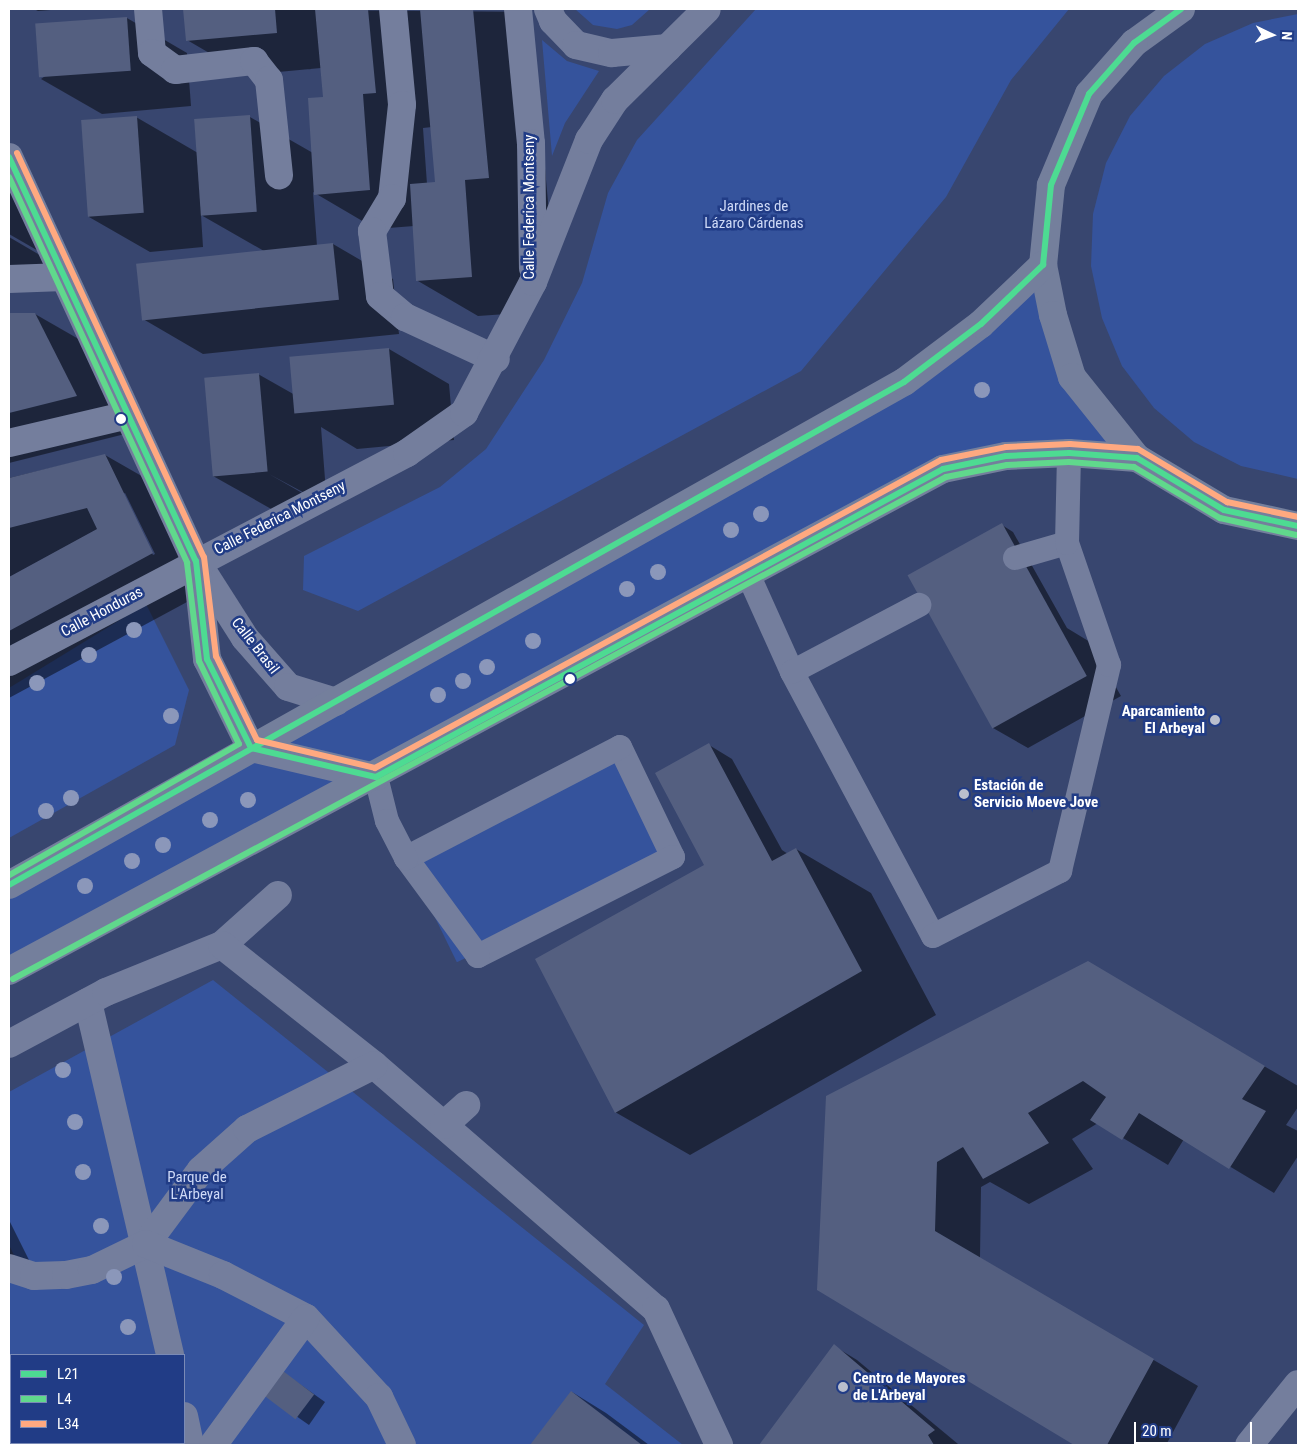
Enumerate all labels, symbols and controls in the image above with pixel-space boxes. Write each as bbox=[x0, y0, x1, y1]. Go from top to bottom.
north arrow bbox=[1247, 10, 1297, 60]
text: N bbox=[1279, 31, 1295, 40]
street label: Calle Federica Montseny bbox=[521, 134, 539, 280]
park label: Jardines de Lázaro Cárdenas bbox=[704, 197, 804, 232]
unlabelled marker bbox=[116, 414, 126, 424]
street label: Calle Federica Montseny bbox=[211, 477, 349, 559]
street label: Calle Honduras bbox=[58, 583, 146, 641]
street label: Calle Brasil bbox=[227, 614, 283, 678]
unlabelled marker bbox=[565, 674, 575, 684]
place label: Aparcamiento El Arbeyal bbox=[1122, 702, 1205, 737]
marker: Aparcamiento El Arbeyal bbox=[1209, 714, 1221, 726]
place label: Estación de Servicio Moeve Jove bbox=[974, 776, 1098, 811]
marker: Estación de Servicio Moeve Jove bbox=[958, 788, 970, 800]
park label: Parque de L'Arbeyal bbox=[167, 1168, 227, 1203]
legend bbox=[10, 1354, 185, 1444]
text: L21 bbox=[57, 1365, 79, 1383]
place label: Centro de Mayores de L'Arbeyal bbox=[853, 1369, 966, 1404]
marker: Centro de Mayores de L'Arbeyal bbox=[837, 1381, 849, 1393]
text: L4 bbox=[57, 1390, 72, 1408]
scale bar bbox=[1137, 1412, 1254, 1444]
text: L34 bbox=[57, 1415, 79, 1433]
text: 20 m bbox=[1142, 1422, 1172, 1440]

